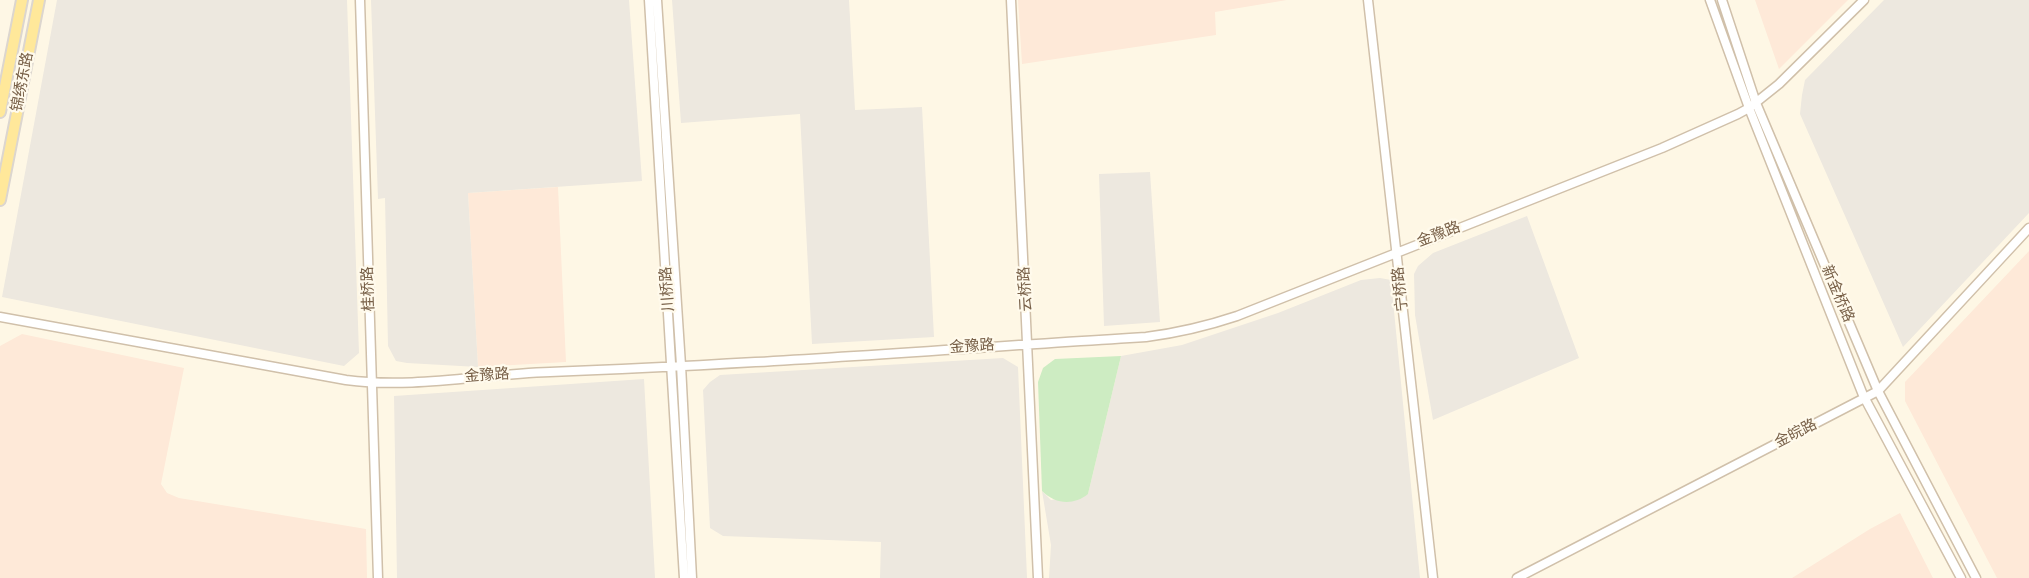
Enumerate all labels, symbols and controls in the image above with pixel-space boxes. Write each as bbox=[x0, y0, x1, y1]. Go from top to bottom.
street label: 锦绣东路 bbox=[8, 51, 38, 113]
street label: 金豫路 bbox=[1415, 219, 1463, 251]
street label: 新金桥路 bbox=[1817, 263, 1857, 325]
street label: 桂桥路 bbox=[359, 266, 379, 312]
street label: 川桥路 bbox=[657, 266, 679, 312]
street label: 云桥路 bbox=[1016, 266, 1036, 312]
street label: 宁桥路 bbox=[1390, 266, 1412, 312]
street label: 金豫路 bbox=[949, 336, 995, 358]
street label: 金豫路 bbox=[464, 365, 510, 387]
street label: 金皖路 bbox=[1772, 416, 1820, 452]

